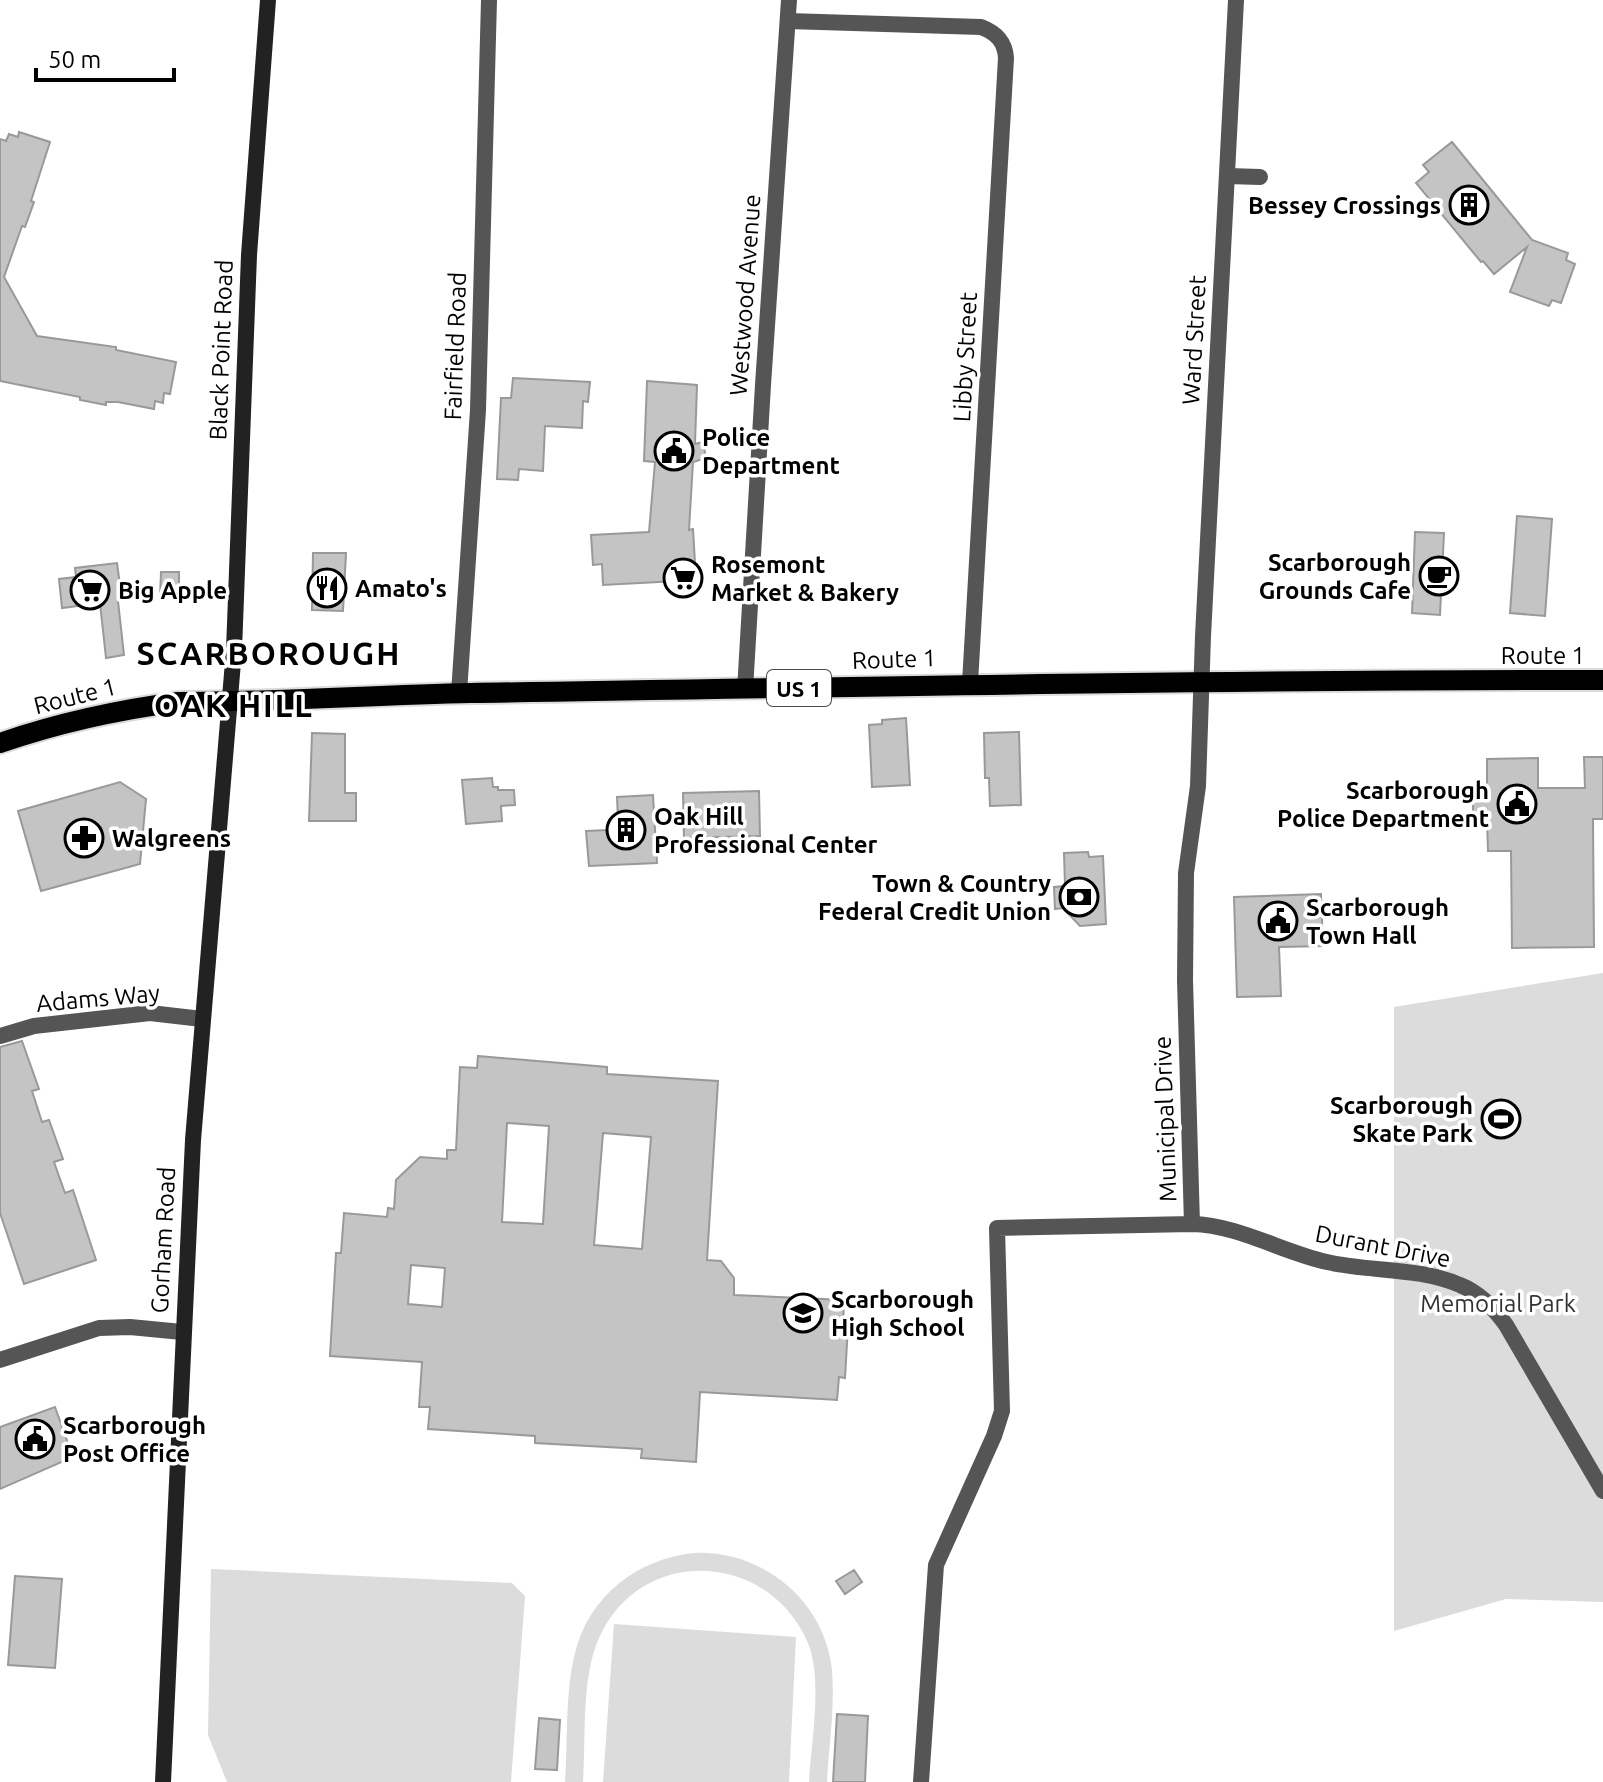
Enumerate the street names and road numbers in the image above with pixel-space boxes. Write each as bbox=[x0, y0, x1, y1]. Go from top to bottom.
street label: Westwood Avenue bbox=[724, 193, 766, 397]
street label: Black Point Road bbox=[204, 259, 238, 441]
street label: Fairfield Road bbox=[439, 271, 471, 421]
street label: Ward Street bbox=[1177, 274, 1211, 405]
street label: Libby Street bbox=[948, 291, 982, 423]
street label: Route 1 bbox=[1501, 642, 1585, 669]
street label: Route 1 bbox=[851, 644, 937, 674]
road number: US 1 bbox=[767, 670, 831, 706]
street label: Route 1 bbox=[31, 673, 119, 719]
street label: Adams Way bbox=[35, 979, 161, 1017]
street label: Municipal Drive bbox=[1149, 1036, 1181, 1202]
street label: Gorham Road bbox=[146, 1166, 180, 1314]
street label: Durant Drive bbox=[1313, 1220, 1453, 1272]

